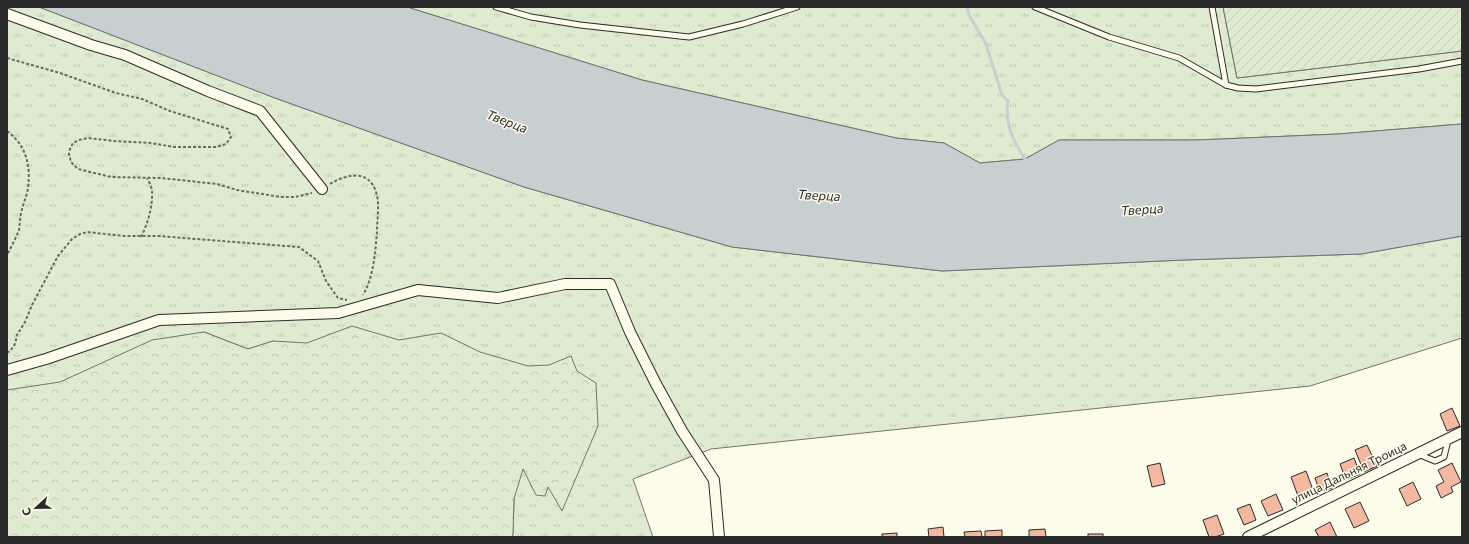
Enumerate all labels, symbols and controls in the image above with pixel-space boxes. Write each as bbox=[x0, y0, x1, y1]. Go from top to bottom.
water label: Тверца bbox=[484, 106, 530, 136]
water label: Тверца bbox=[797, 186, 841, 204]
water label: Тверца bbox=[1120, 200, 1164, 218]
street label: улица Дальняя Троица bbox=[1289, 438, 1409, 506]
north arrow bbox=[16, 488, 56, 528]
text: С bbox=[19, 506, 34, 518]

